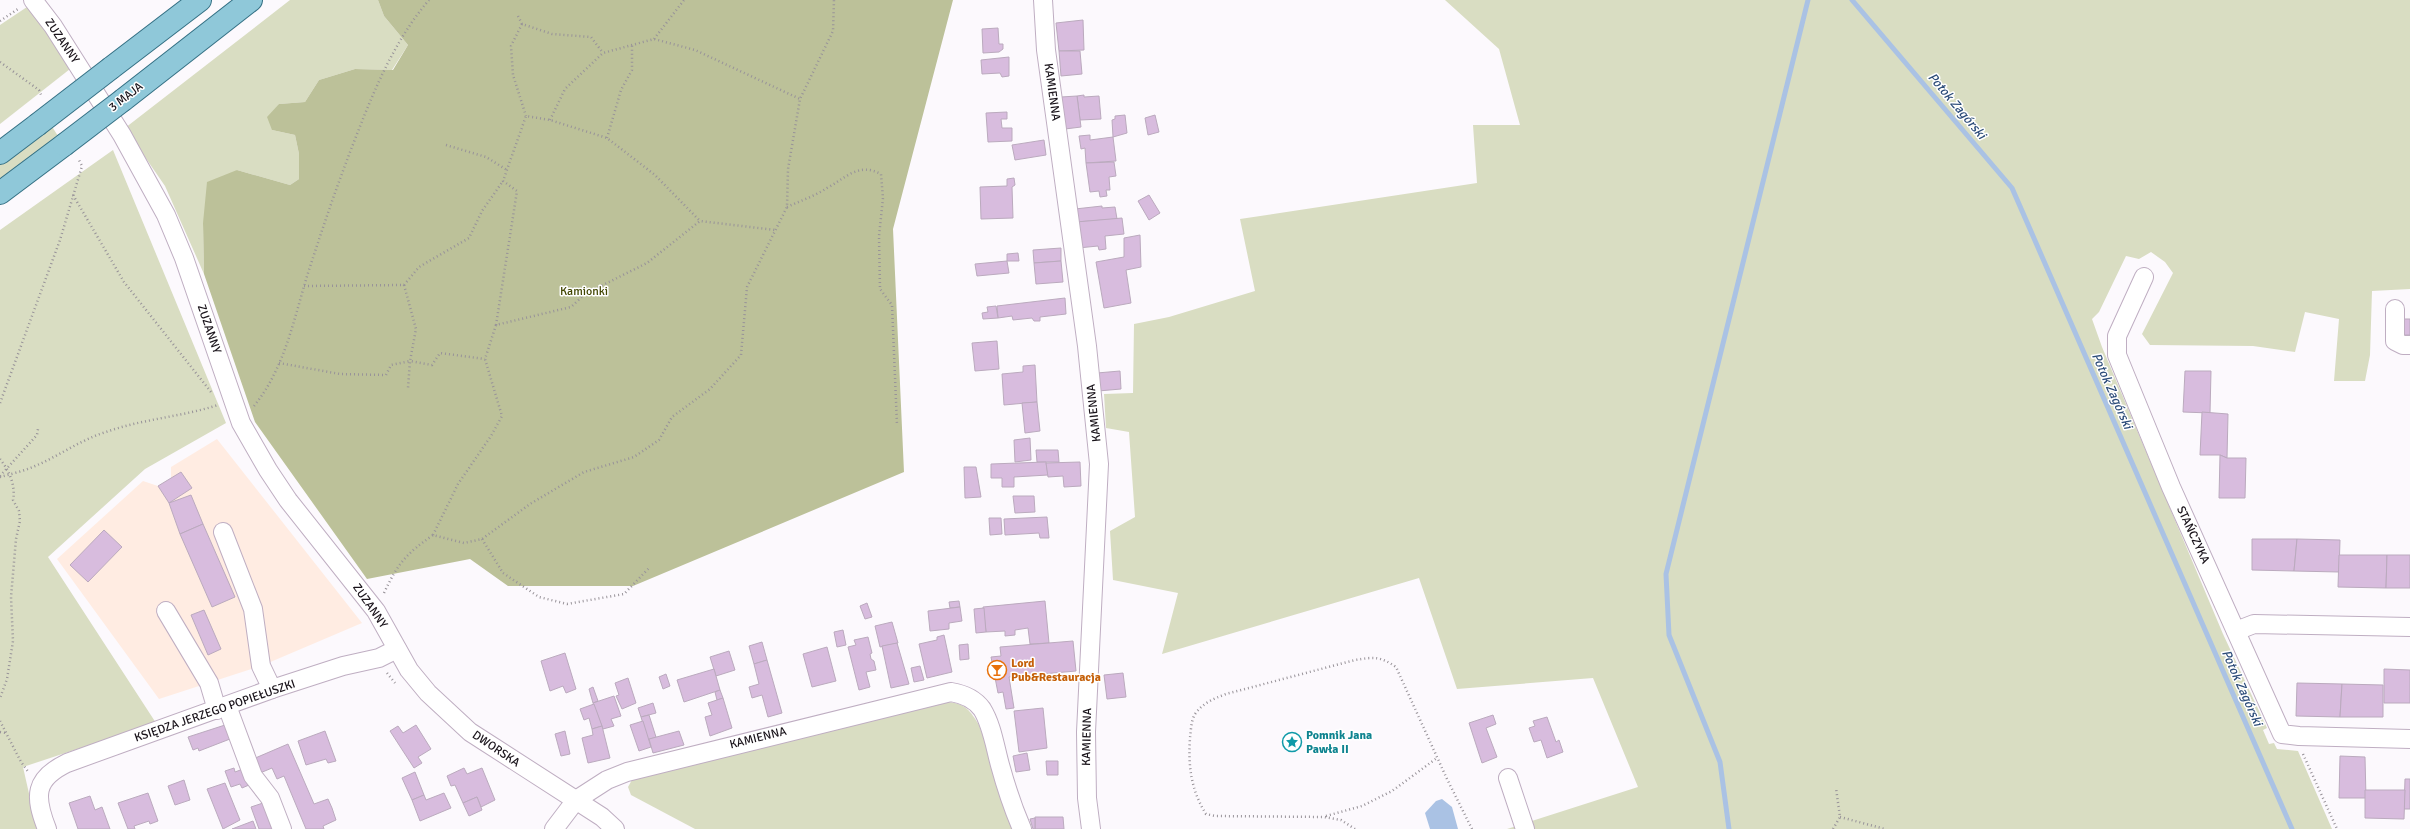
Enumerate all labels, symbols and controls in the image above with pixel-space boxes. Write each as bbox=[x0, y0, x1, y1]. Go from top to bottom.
street label: ZUZANNY bbox=[42, 16, 82, 66]
street label: KAMIENNA bbox=[1041, 62, 1064, 122]
water label: Potok Zagórski bbox=[1925, 69, 1990, 144]
street label: 3 MAJA bbox=[106, 79, 146, 115]
park label: Kamionki bbox=[560, 284, 608, 299]
street label: ZUZANNY bbox=[194, 302, 224, 356]
water label: Potok Zagórski bbox=[2088, 350, 2137, 433]
street label: KAMIENNA bbox=[1083, 383, 1104, 443]
street label: STAŃCZYKA bbox=[2173, 504, 2213, 567]
street label: ZUZANNY bbox=[349, 581, 391, 631]
water label: Potok Zagórski bbox=[2218, 647, 2267, 730]
place label: Lord Pub&Restauracja bbox=[1011, 656, 1101, 685]
bar icon: Lord Pub&Restauracja bbox=[986, 659, 1008, 681]
street label: KSIĘDZA JERZEGO POPIEŁUSZKI bbox=[133, 676, 297, 746]
street label: KAMIENNA bbox=[1079, 707, 1095, 766]
street label: KAMIENNA bbox=[728, 724, 789, 752]
street label: DWORSKA bbox=[469, 728, 523, 771]
place label: Pomnik Jana Pawła II bbox=[1306, 728, 1372, 757]
place icon: Pomnik Jana Pawła II bbox=[1281, 731, 1303, 753]

